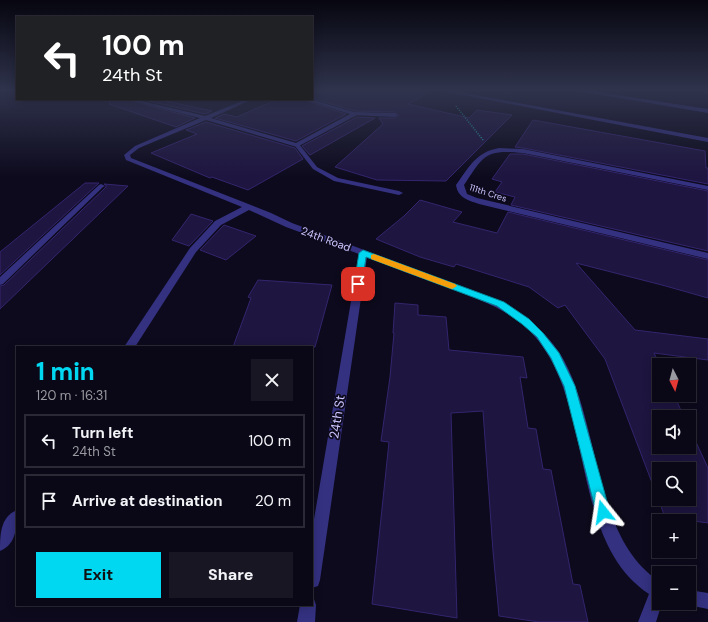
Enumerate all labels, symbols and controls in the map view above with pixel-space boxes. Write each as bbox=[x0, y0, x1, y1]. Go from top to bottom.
text: 100 m bbox=[102, 27, 185, 64]
icon: left bbox=[36, 32, 88, 84]
text: 24th St bbox=[102, 63, 163, 87]
street label: 111th Cres bbox=[468, 181, 509, 205]
street label: 24th Road bbox=[299, 224, 353, 255]
pin bbox=[341, 267, 375, 301]
icon: arrive bbox=[347, 273, 369, 295]
text: 1 min bbox=[36, 356, 95, 387]
north arrow bbox=[652, 358, 696, 402]
map controls bbox=[652, 358, 696, 610]
button: close bbox=[251, 359, 293, 401]
text: 120 m · 16:31 bbox=[36, 387, 107, 404]
street label: 24th St bbox=[325, 394, 349, 440]
button: sound bbox=[652, 410, 696, 454]
text: Turn left bbox=[72, 423, 133, 443]
icon: left bbox=[38, 430, 60, 452]
text: 100 m bbox=[248, 431, 291, 451]
text: 24th St bbox=[72, 443, 116, 460]
button: search bbox=[652, 462, 696, 506]
icon: arrive bbox=[38, 490, 60, 512]
text: Arrive at destination bbox=[72, 491, 223, 511]
text: 20 m bbox=[255, 491, 291, 511]
position arrow bbox=[582, 491, 624, 533]
button: + bbox=[652, 514, 696, 558]
button: Exit bbox=[36, 552, 161, 598]
button: Share bbox=[169, 552, 293, 598]
button: − bbox=[652, 566, 696, 610]

